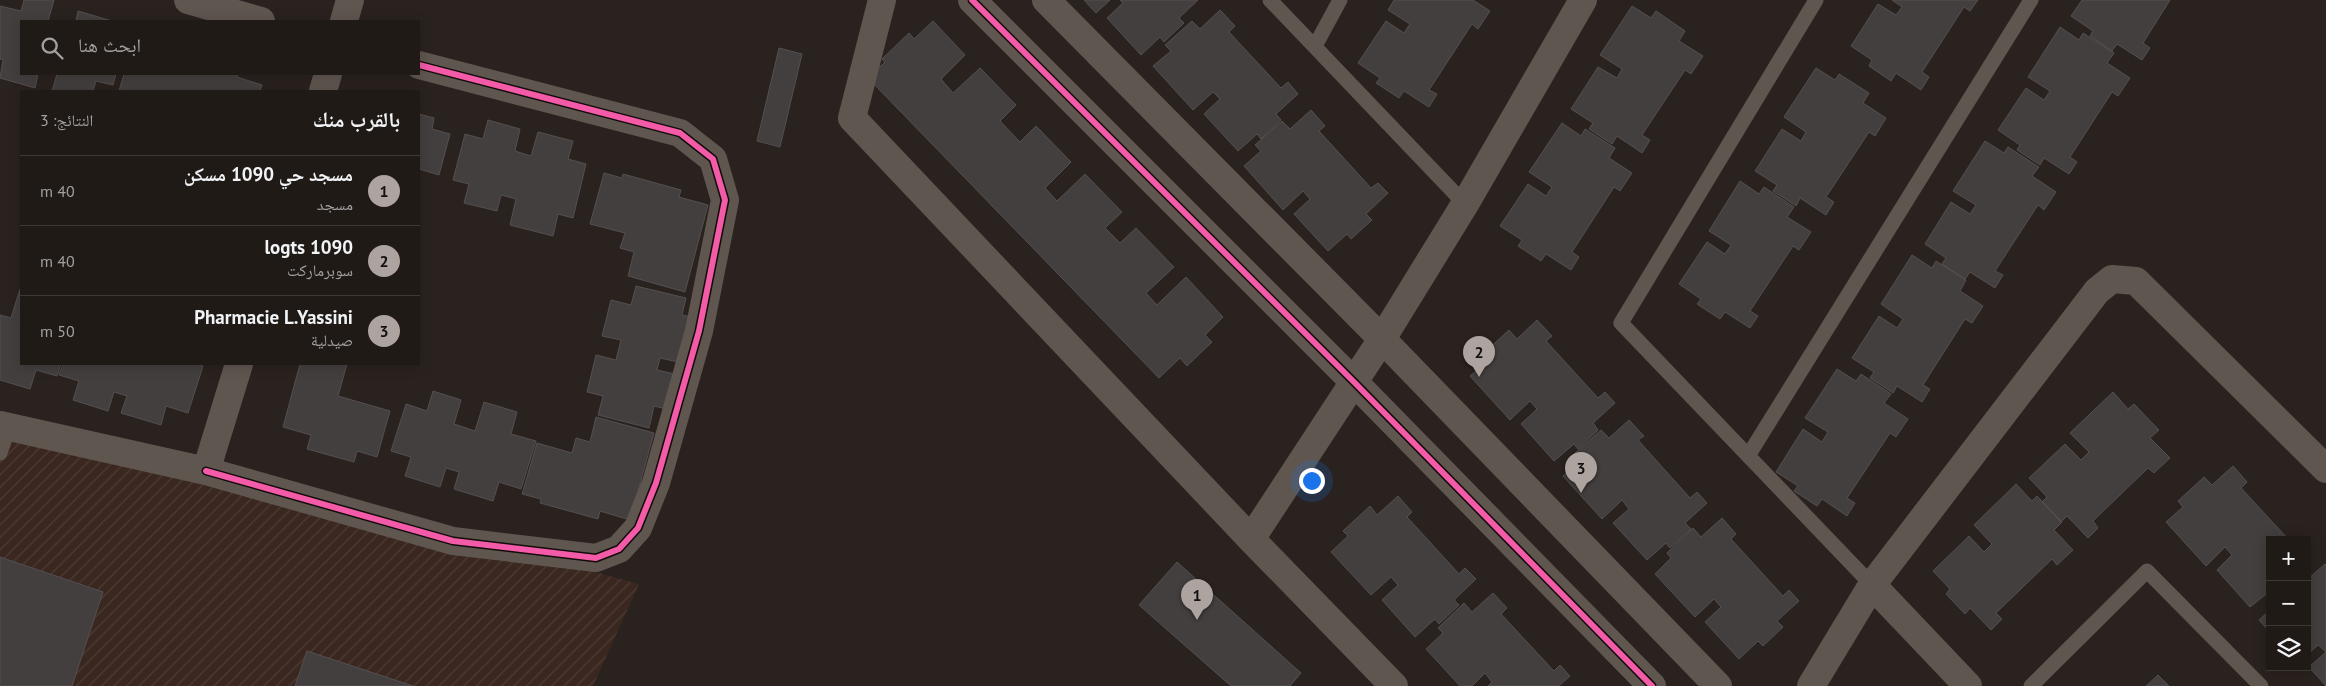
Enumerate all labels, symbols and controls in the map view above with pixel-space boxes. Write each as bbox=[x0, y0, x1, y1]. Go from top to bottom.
search box bbox=[20, 20, 420, 75]
text: ابحث هنا bbox=[78, 33, 141, 57]
icon: search bbox=[38, 34, 66, 62]
text: بالقرب منك bbox=[313, 106, 400, 133]
text: النتائج: 3 bbox=[40, 110, 93, 130]
text: مسجد حي 1090 مسكن bbox=[184, 162, 353, 186]
text: 40 m bbox=[40, 181, 75, 201]
text: 1 bbox=[379, 181, 389, 201]
text: مسجد bbox=[317, 194, 353, 214]
text: 1090 logts bbox=[264, 235, 353, 259]
text: 40 m bbox=[40, 251, 75, 271]
text: 2 bbox=[379, 251, 389, 271]
text: سوبرماركت bbox=[287, 260, 353, 280]
text: Pharmacie L.Yassini bbox=[194, 305, 353, 329]
text: 50 m bbox=[40, 321, 75, 341]
text: 3 bbox=[379, 321, 389, 341]
text: صيدلية bbox=[311, 330, 353, 350]
pin: 2 bbox=[1463, 336, 1495, 377]
pin: 3 bbox=[1565, 452, 1597, 493]
your location bbox=[1299, 468, 1325, 494]
map controls bbox=[2266, 536, 2311, 671]
button: + bbox=[2266, 536, 2311, 581]
pin: 1 bbox=[1181, 579, 1213, 620]
button: − bbox=[2266, 581, 2311, 626]
button: layers bbox=[2266, 626, 2311, 671]

